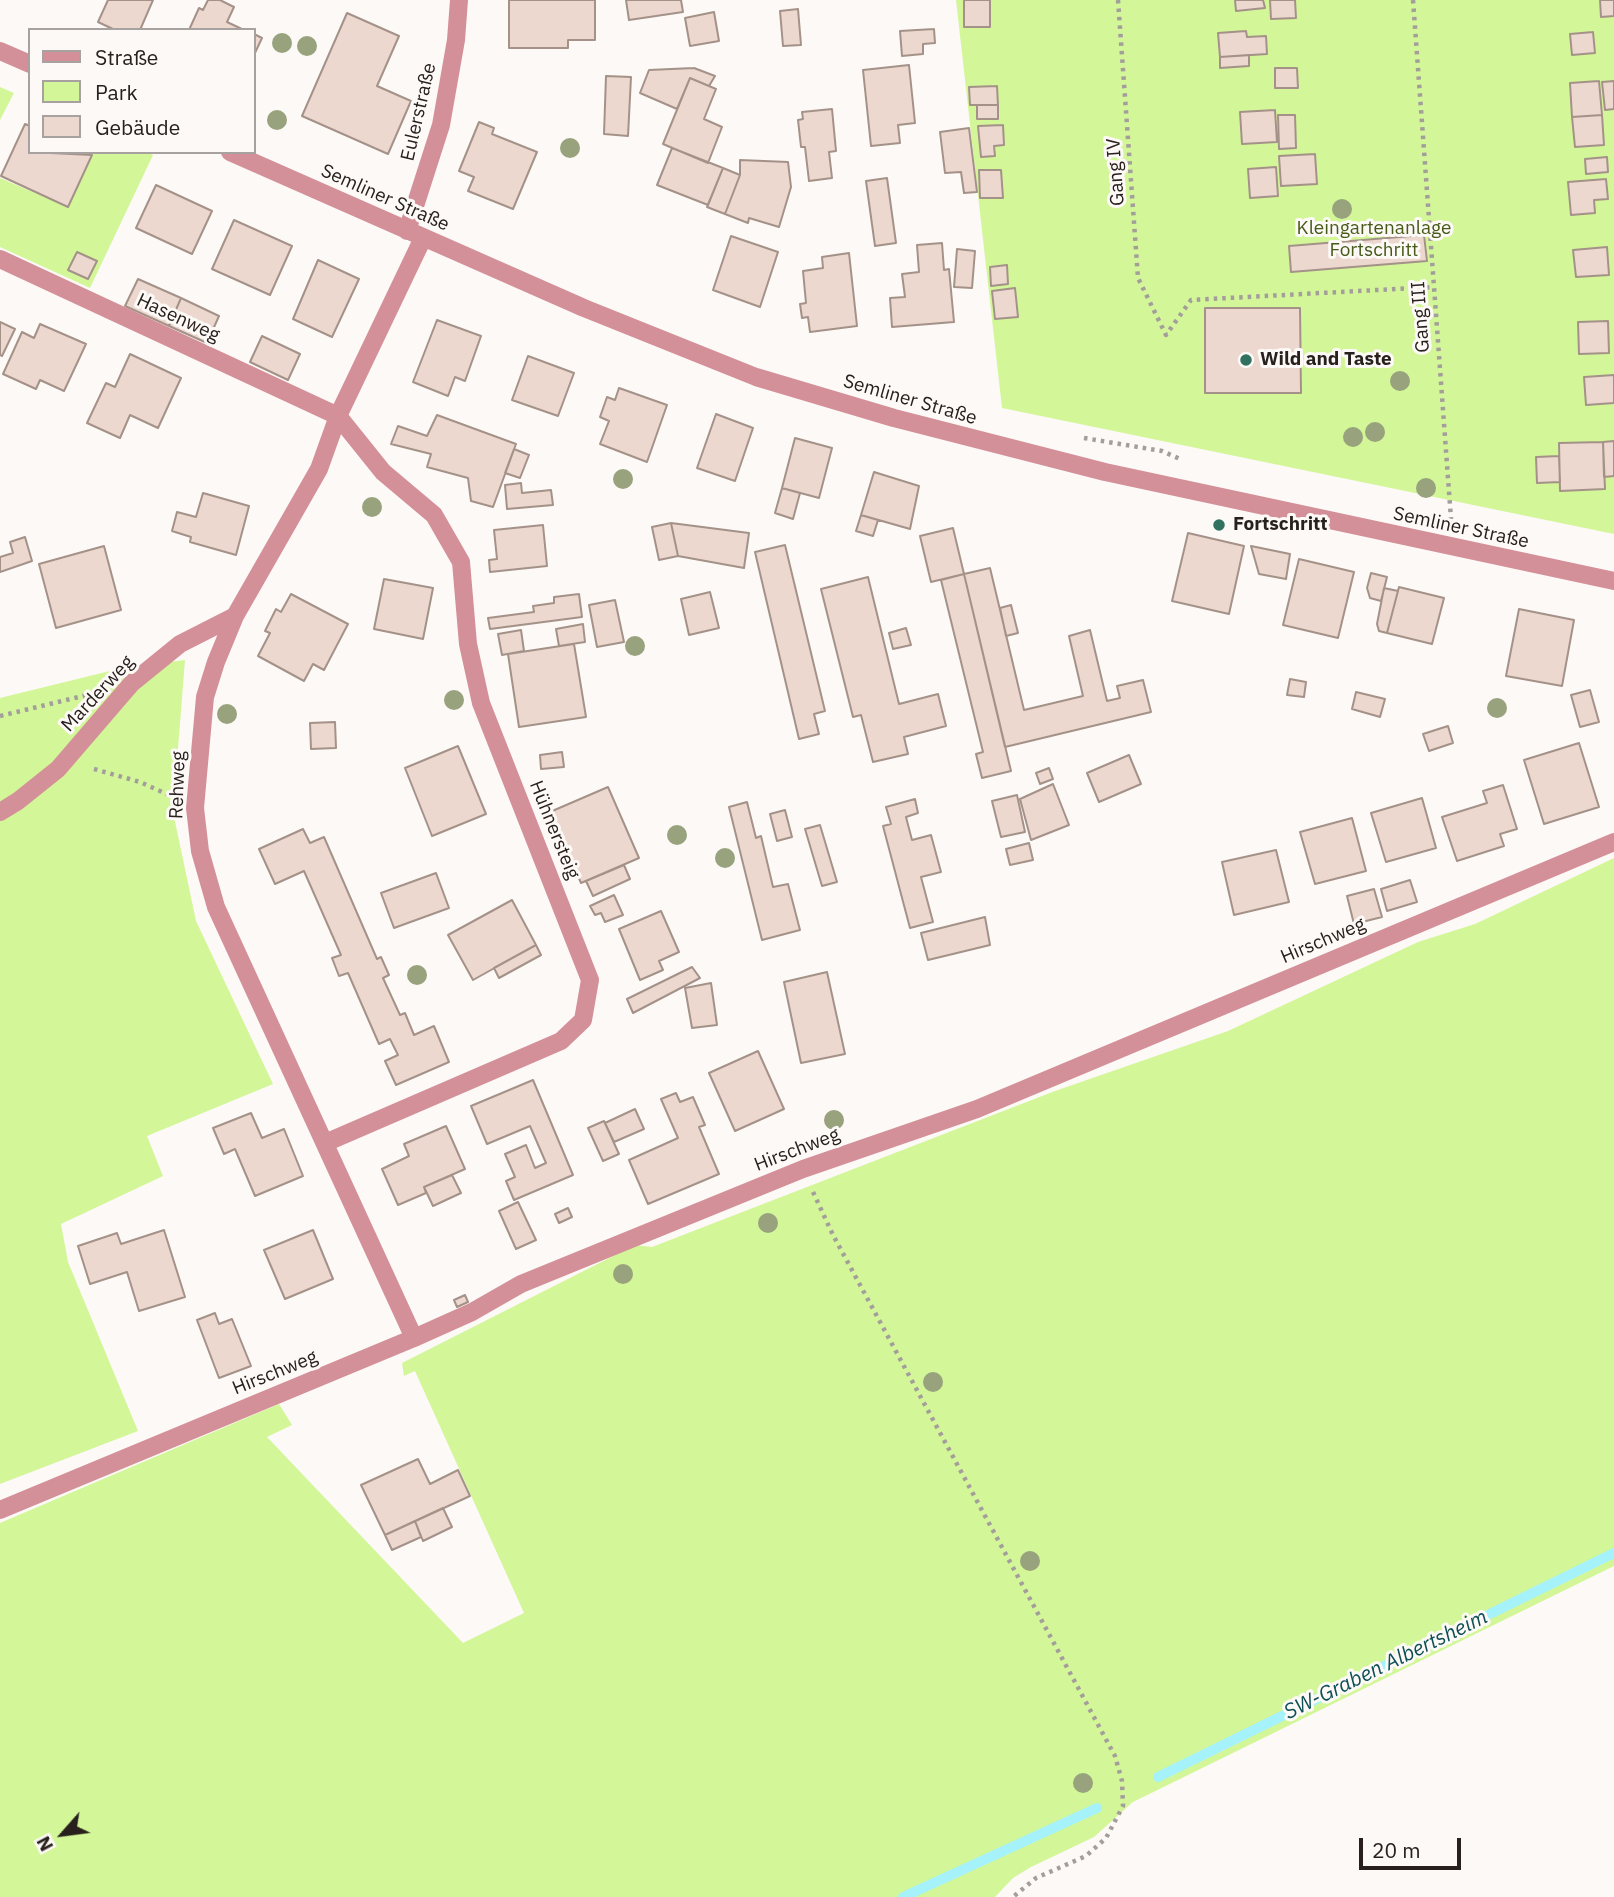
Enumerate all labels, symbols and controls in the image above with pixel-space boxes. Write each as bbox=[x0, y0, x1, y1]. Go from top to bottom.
legend bbox=[28, 28, 256, 154]
text: Straße bbox=[95, 43, 158, 71]
street label: Eulerstraße bbox=[397, 61, 441, 163]
text: Park bbox=[95, 78, 138, 106]
text: Gebäude bbox=[95, 113, 180, 141]
street label: Gang IV bbox=[1102, 137, 1130, 207]
street label: Semliner Straße bbox=[317, 160, 453, 236]
park label: Kleingartenanlage Fortschritt bbox=[1297, 218, 1451, 262]
street label: Gang III bbox=[1407, 281, 1435, 353]
street label: Hasenweg bbox=[133, 289, 223, 347]
place label: Wild and Taste bbox=[1260, 349, 1392, 371]
marker: Wild and Taste bbox=[1238, 352, 1254, 368]
street label: Semliner Straße bbox=[841, 370, 979, 430]
street label: Semliner Straße bbox=[1391, 503, 1531, 553]
place label: Fortschritt bbox=[1233, 514, 1328, 536]
marker: Fortschritt bbox=[1211, 517, 1227, 533]
street label: Marderweg bbox=[57, 651, 139, 737]
street label: Rehweg bbox=[165, 751, 191, 819]
street label: Hühnersteig bbox=[524, 777, 584, 883]
street label: Hirschweg bbox=[1277, 913, 1369, 969]
street label: Hirschweg bbox=[751, 1123, 843, 1177]
street label: Hirschweg bbox=[229, 1346, 321, 1400]
water label: SW-Graben Albertsheim bbox=[1280, 1605, 1492, 1725]
north arrow bbox=[28, 1799, 98, 1869]
scale bar bbox=[1362, 1824, 1464, 1868]
text: N bbox=[31, 1832, 58, 1856]
text: 20 m bbox=[1372, 1836, 1421, 1864]

